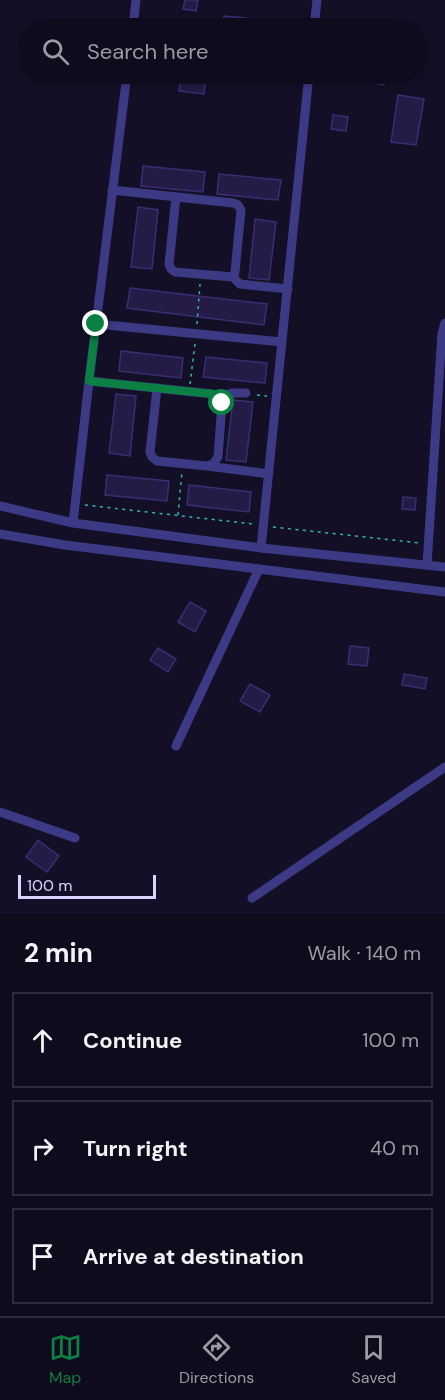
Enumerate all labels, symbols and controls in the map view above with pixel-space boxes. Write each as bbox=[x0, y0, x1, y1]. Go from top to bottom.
search box bbox=[18, 18, 427, 84]
icon: search bbox=[39, 35, 72, 68]
text: Search here bbox=[87, 37, 208, 66]
route end bbox=[82, 310, 108, 336]
route start bbox=[208, 389, 234, 415]
scale bar bbox=[18, 872, 156, 900]
text: 100 m bbox=[27, 875, 72, 896]
text: 2 min bbox=[24, 936, 93, 970]
text: Walk · 140 m bbox=[307, 940, 421, 966]
icon: ahead bbox=[26, 1024, 59, 1057]
text: Continue bbox=[83, 1026, 182, 1055]
text: 100 m bbox=[362, 1027, 419, 1053]
icon: right bbox=[26, 1132, 59, 1165]
text: Turn right bbox=[83, 1134, 188, 1163]
text: 40 m bbox=[370, 1135, 419, 1161]
icon: arrive bbox=[26, 1240, 59, 1273]
text: Arrive at destination bbox=[83, 1242, 304, 1271]
tab: Map bbox=[49, 1331, 82, 1388]
tab: Directions bbox=[179, 1331, 254, 1388]
tab: Saved bbox=[352, 1331, 396, 1388]

